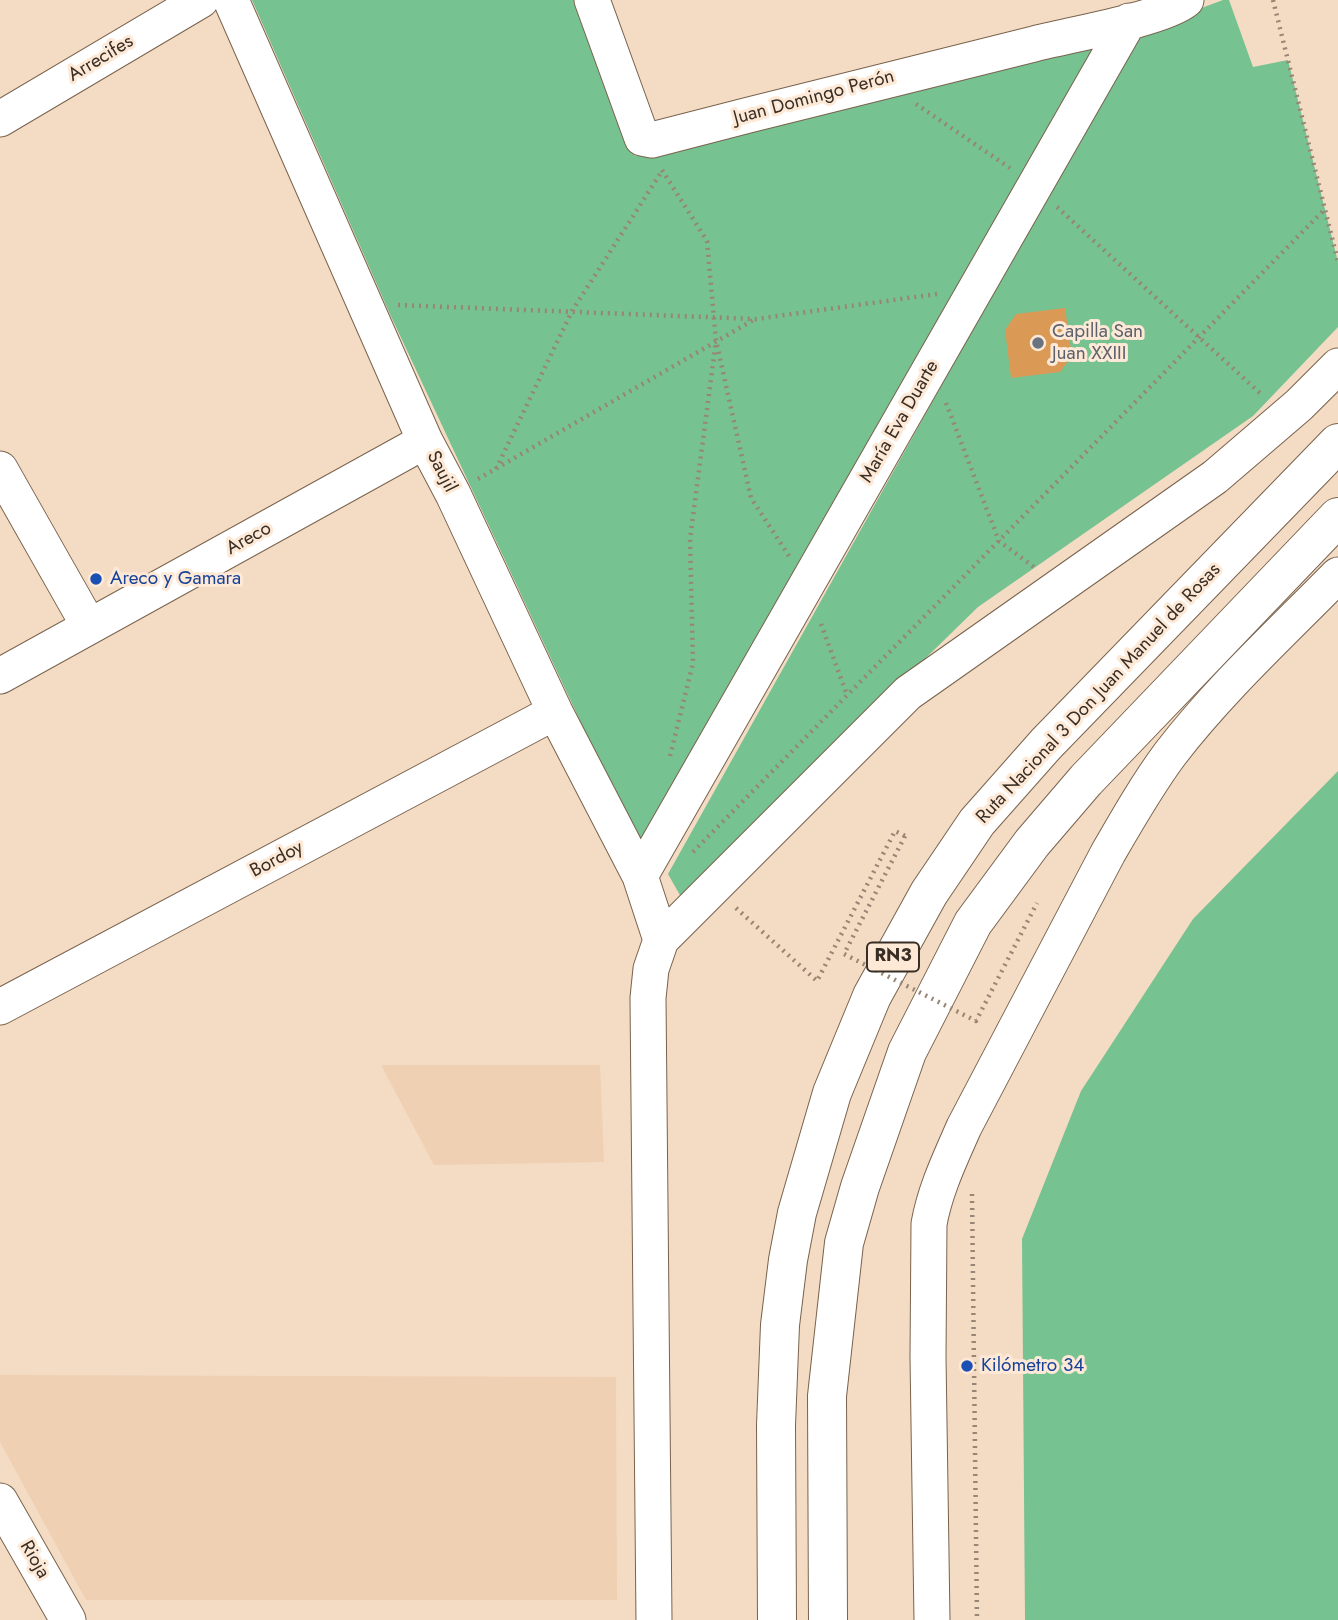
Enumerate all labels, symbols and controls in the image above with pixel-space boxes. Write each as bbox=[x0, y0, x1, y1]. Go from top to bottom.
street label: Arrecifes bbox=[64, 31, 138, 87]
street label: Juan Domingo Perón bbox=[731, 66, 897, 130]
place label: Capilla San Juan XXIII bbox=[1052, 321, 1143, 365]
marker: Capilla San Juan XXIII bbox=[1030, 335, 1046, 351]
street label: María Eva Duarte bbox=[856, 357, 944, 487]
street label: Saujil bbox=[421, 447, 461, 497]
street label: Areco bbox=[222, 517, 276, 561]
street label: Ruta Nacional 3 Don Juan Manuel de Rosas bbox=[972, 559, 1226, 829]
place label: Areco y Gamara bbox=[110, 568, 241, 590]
marker: Areco y Gamara bbox=[88, 571, 104, 587]
street label: Bordoy bbox=[247, 837, 307, 883]
road number: RN3 bbox=[867, 942, 919, 972]
place label: Kilómetro 34 bbox=[981, 1355, 1084, 1377]
marker: Kilómetro 34 bbox=[959, 1358, 975, 1374]
street label: Rioja bbox=[14, 1537, 54, 1583]

